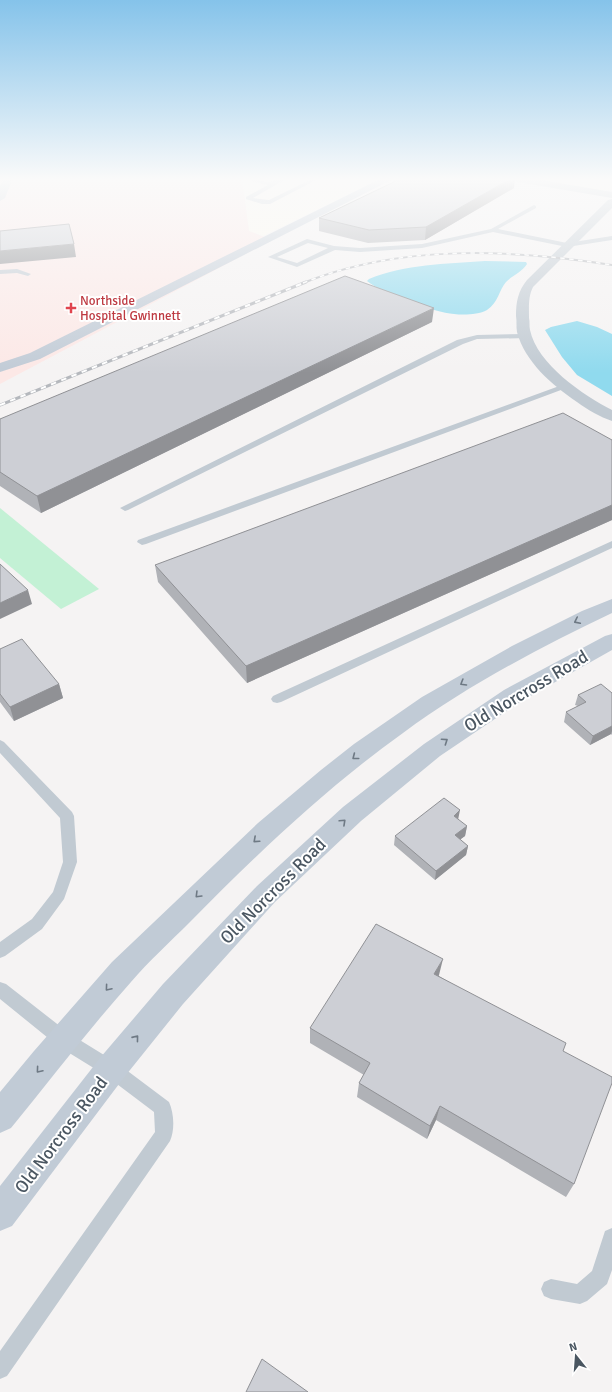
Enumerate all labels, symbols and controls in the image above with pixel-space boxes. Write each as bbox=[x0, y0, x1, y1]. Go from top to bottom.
place label: Northside Hospital Gwinnett bbox=[80, 293, 181, 324]
marker: Northside Hospital Gwinnett bbox=[65, 302, 77, 314]
one-way arrow bbox=[574, 616, 581, 624]
street label: Old Norcross Road bbox=[460, 645, 592, 737]
one-way arrow bbox=[460, 679, 467, 686]
one-way arrow bbox=[441, 738, 448, 746]
one-way arrow bbox=[353, 752, 360, 759]
one-way arrow bbox=[338, 819, 346, 827]
street label: Old Norcross Road bbox=[215, 833, 331, 949]
one-way arrow bbox=[253, 835, 260, 842]
one-way arrow bbox=[195, 890, 203, 898]
one-way arrow bbox=[105, 984, 112, 991]
one-way arrow bbox=[131, 1036, 138, 1043]
one-way arrow bbox=[36, 1066, 43, 1073]
street label: Old Norcross Road bbox=[10, 1072, 112, 1198]
north arrow bbox=[556, 1336, 596, 1376]
text: N bbox=[568, 1340, 579, 1354]

